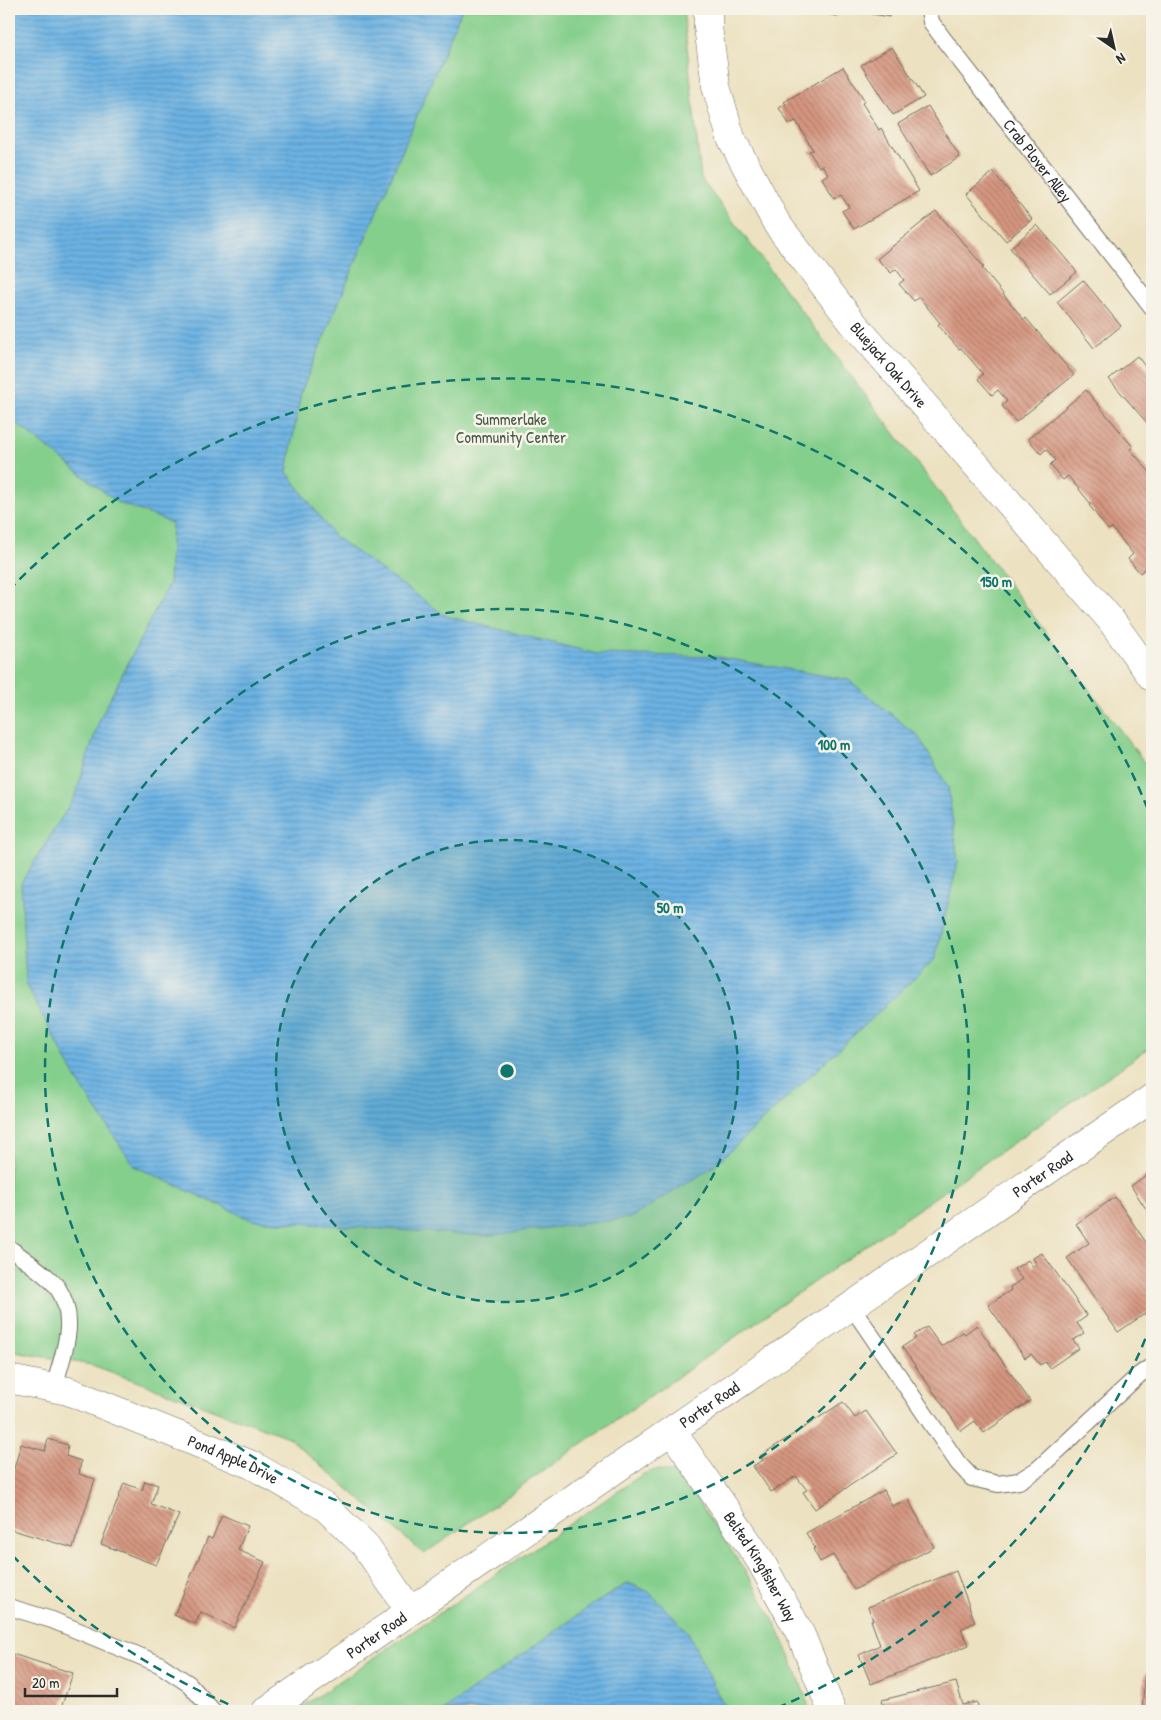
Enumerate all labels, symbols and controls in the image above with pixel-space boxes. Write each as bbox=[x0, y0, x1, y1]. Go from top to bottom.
north arrow bbox=[1088, 22, 1138, 72]
text: N bbox=[1113, 49, 1130, 69]
street label: Crab Plover Alley bbox=[998, 114, 1078, 207]
street label: Bluejack Oak Drive bbox=[846, 317, 933, 413]
park label: Summerlake Community Center bbox=[456, 408, 566, 448]
text: 150 m bbox=[980, 571, 1012, 592]
text: 100 m bbox=[818, 734, 850, 755]
text: 50 m bbox=[657, 897, 683, 918]
centre of rings bbox=[498, 1062, 516, 1080]
street label: Porter Road bbox=[1008, 1145, 1077, 1202]
street label: Porter Road bbox=[675, 1376, 744, 1433]
street label: Pond Apple Drive bbox=[185, 1429, 283, 1489]
street label: Belted Kingfisher Way bbox=[719, 1507, 803, 1626]
street label: Porter Road bbox=[342, 1606, 411, 1663]
scale bar bbox=[25, 1665, 118, 1697]
text: 20 m bbox=[32, 1672, 59, 1693]

